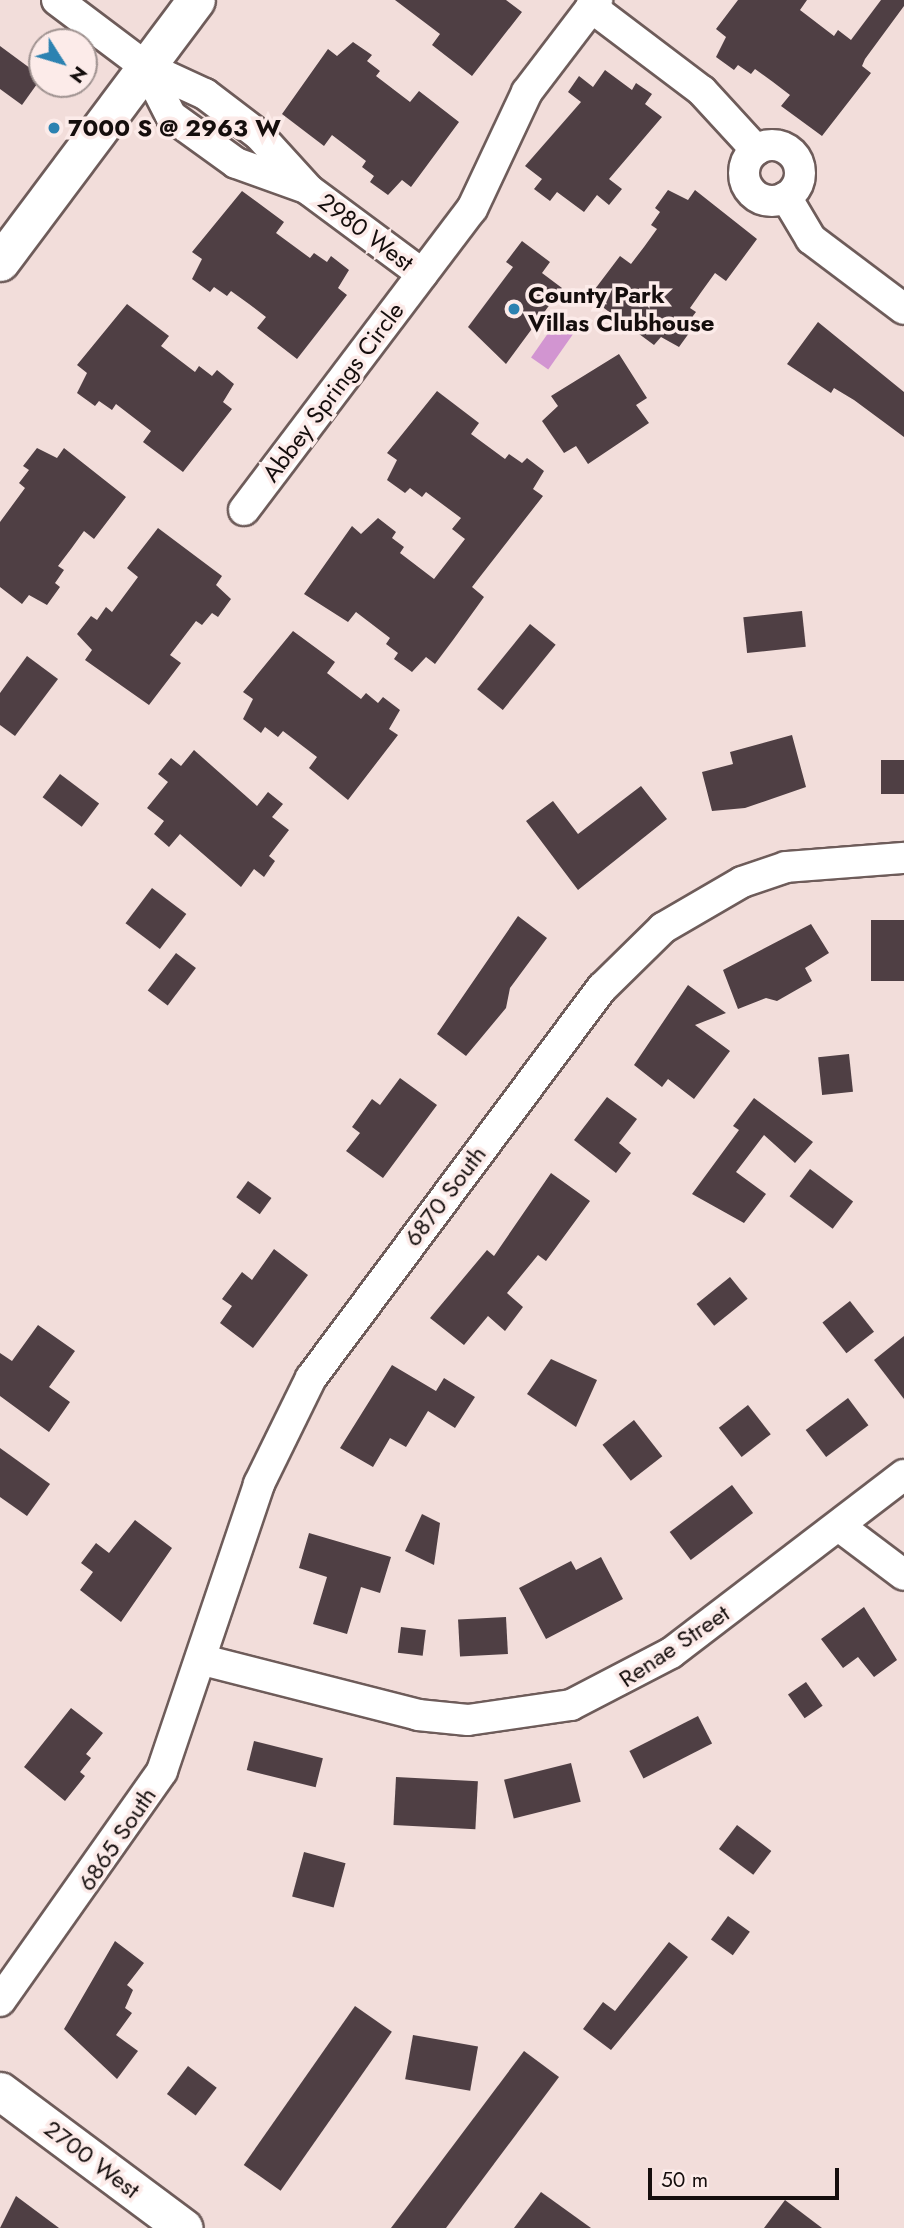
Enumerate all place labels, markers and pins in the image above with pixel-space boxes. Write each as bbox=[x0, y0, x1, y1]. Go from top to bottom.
place label: 7000 S @ 2963 W bbox=[68, 114, 281, 142]
marker: 7000 S @ 2963 W bbox=[46, 120, 62, 136]
place label: County Park Villas Clubhouse bbox=[528, 281, 715, 337]
marker: County Park Villas Clubhouse bbox=[506, 301, 522, 317]

